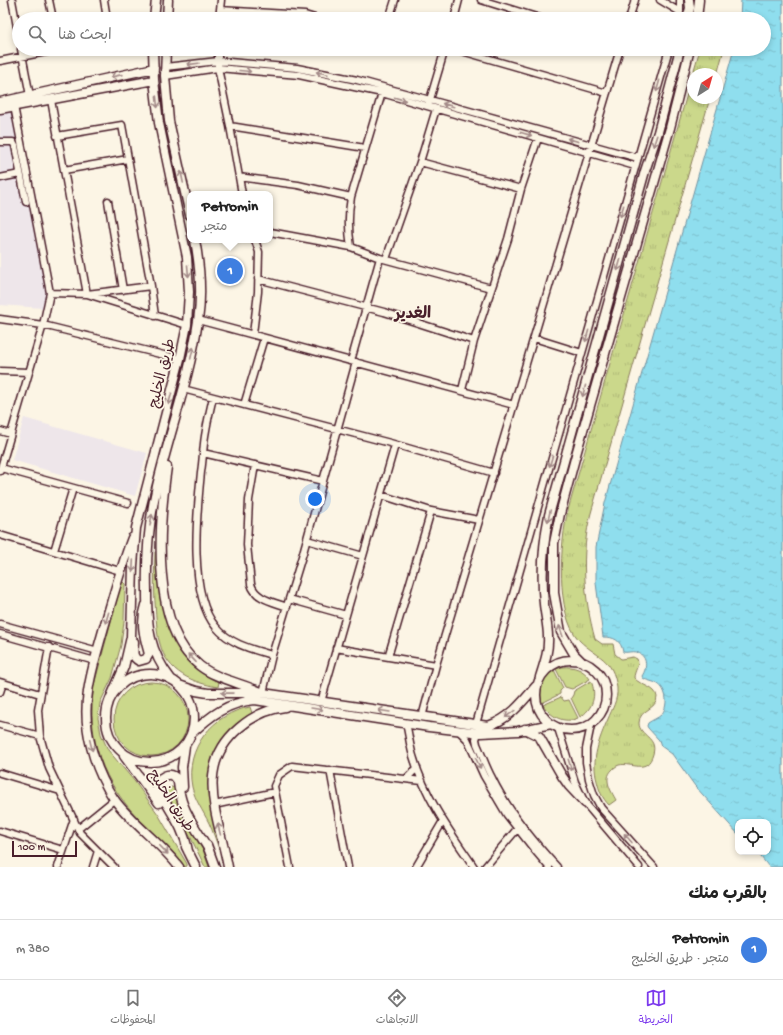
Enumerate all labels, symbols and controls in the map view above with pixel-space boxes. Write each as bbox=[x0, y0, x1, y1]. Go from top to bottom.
search box bbox=[12, 12, 771, 56]
icon: search bbox=[26, 23, 48, 45]
text: ابحث هنا bbox=[58, 27, 112, 45]
one-way arrow bbox=[187, 60, 200, 68]
one-way arrow bbox=[238, 67, 251, 74]
north arrow bbox=[687, 68, 723, 104]
one-way arrow bbox=[316, 69, 329, 77]
one-way arrow bbox=[110, 73, 123, 81]
one-way arrow bbox=[654, 80, 661, 93]
one-way arrow bbox=[153, 95, 160, 108]
one-way arrow bbox=[394, 96, 407, 103]
one-way arrow bbox=[442, 100, 455, 108]
one-way arrow bbox=[519, 131, 532, 138]
one-way arrow bbox=[651, 134, 659, 146]
one-way arrow bbox=[567, 136, 580, 143]
one-way arrow bbox=[177, 171, 185, 184]
popup bbox=[187, 191, 273, 243]
text: Petromin bbox=[202, 198, 258, 216]
one-way arrow bbox=[618, 205, 626, 218]
text: متجر bbox=[202, 220, 227, 235]
pin: 1 bbox=[217, 256, 243, 286]
one-way arrow bbox=[615, 259, 622, 272]
one-way arrow bbox=[185, 264, 192, 277]
district label: الغدير bbox=[393, 305, 431, 325]
one-way arrow bbox=[583, 330, 590, 343]
street label: طريق الخليج bbox=[146, 337, 180, 410]
one-way arrow bbox=[189, 347, 196, 360]
one-way arrow bbox=[580, 384, 588, 397]
one-way arrow bbox=[166, 392, 173, 405]
one-way arrow bbox=[547, 455, 554, 468]
your location bbox=[305, 489, 325, 509]
one-way arrow bbox=[544, 509, 552, 522]
one-way arrow bbox=[147, 514, 155, 527]
one-way arrow bbox=[129, 559, 137, 572]
one-way arrow bbox=[103, 611, 110, 624]
one-way arrow bbox=[557, 625, 565, 637]
one-way arrow bbox=[187, 653, 196, 663]
one-way arrow bbox=[221, 689, 234, 697]
one-way arrow bbox=[310, 705, 323, 713]
one-way arrow bbox=[378, 707, 391, 715]
one-way arrow bbox=[504, 710, 515, 718]
one-way arrow bbox=[88, 738, 95, 751]
one-way arrow bbox=[475, 757, 482, 769]
one-way arrow bbox=[567, 759, 574, 772]
street label: طريق الخليج bbox=[143, 766, 197, 836]
map controls bbox=[735, 819, 771, 855]
button: locate bbox=[735, 819, 771, 855]
one-way arrow bbox=[215, 823, 223, 836]
one-way arrow bbox=[623, 833, 632, 843]
scale bar bbox=[12, 839, 77, 858]
text: 100 m bbox=[18, 842, 45, 854]
one-way arrow bbox=[159, 845, 169, 855]
text: بالقرب منك bbox=[688, 885, 767, 905]
text: Petromin bbox=[673, 930, 729, 948]
text: 380 m bbox=[16, 942, 50, 957]
text: 1 bbox=[751, 942, 757, 957]
text: متجر · طريق الخليج bbox=[632, 952, 729, 967]
tab: المحفوظات bbox=[110, 987, 155, 1029]
tab: الاتجاهات bbox=[376, 987, 418, 1029]
tab: الخريطة bbox=[639, 987, 673, 1029]

